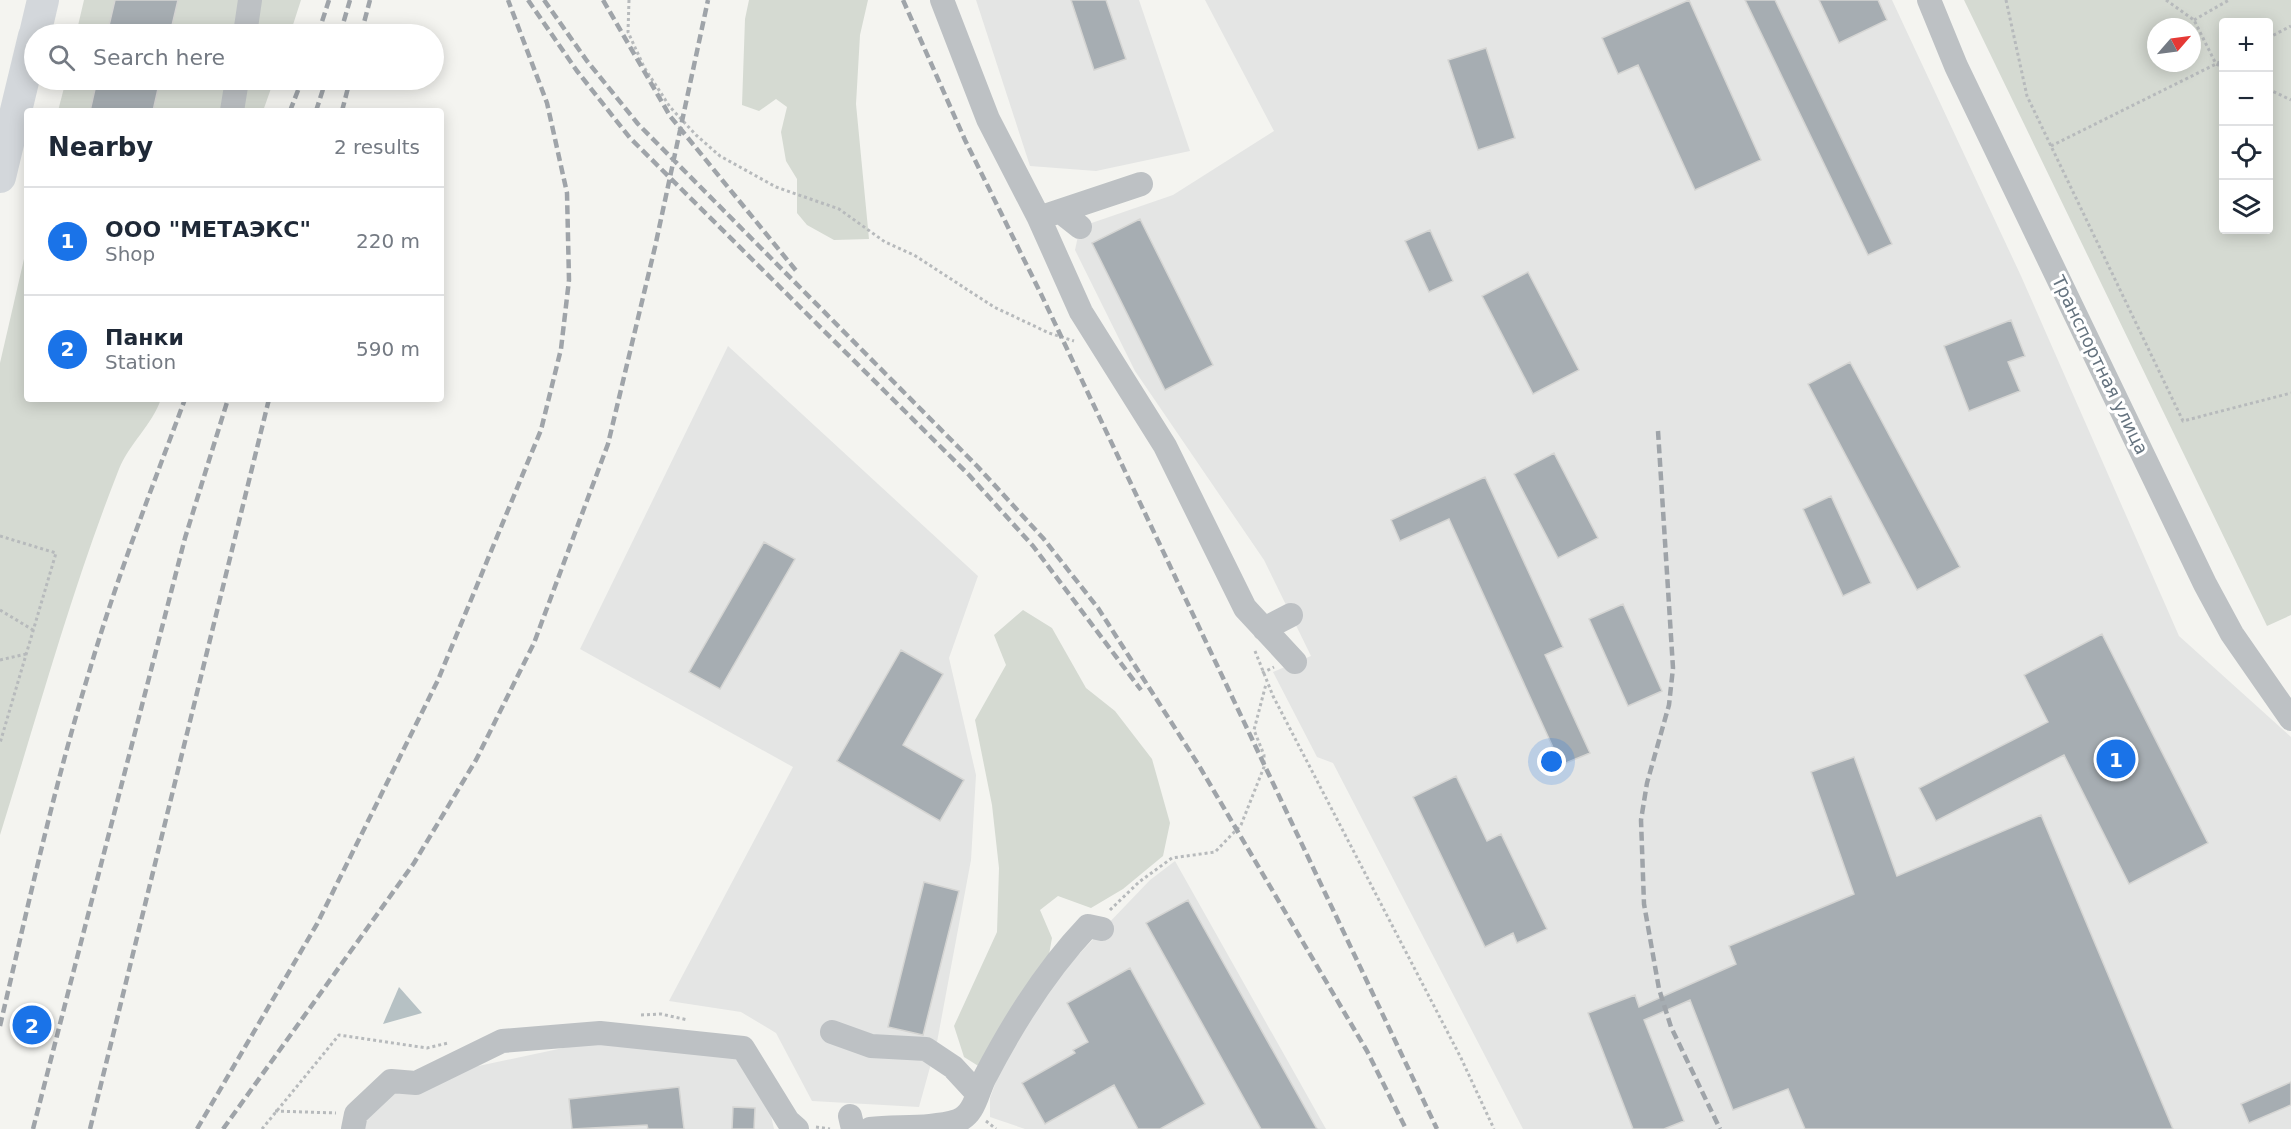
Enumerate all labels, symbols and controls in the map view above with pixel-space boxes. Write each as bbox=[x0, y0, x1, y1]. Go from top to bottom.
north arrow bbox=[2147, 18, 2201, 72]
map controls bbox=[2219, 18, 2273, 234]
button: + bbox=[2219, 18, 2273, 72]
search box bbox=[24, 24, 444, 90]
icon: search bbox=[45, 41, 78, 74]
text: Search here bbox=[93, 45, 225, 70]
button: − bbox=[2219, 72, 2273, 126]
button: locate bbox=[2219, 126, 2273, 180]
text: Nearby bbox=[48, 132, 153, 162]
text: 2 results bbox=[334, 135, 420, 159]
button: layers bbox=[2219, 180, 2273, 234]
text: ООО "МЕТАЭКС" bbox=[105, 217, 311, 242]
text: 1 bbox=[61, 229, 74, 253]
text: 220 m bbox=[356, 229, 420, 253]
text: Shop bbox=[105, 242, 155, 266]
street label: Транспортная улица bbox=[2048, 271, 2153, 458]
text: Панки bbox=[105, 325, 184, 350]
text: 2 bbox=[61, 337, 74, 361]
text: 590 m bbox=[356, 337, 420, 361]
text: Station bbox=[105, 350, 176, 374]
pin: 1 bbox=[2096, 736, 2136, 782]
your location bbox=[1537, 747, 1566, 776]
pin: 2 bbox=[12, 1002, 51, 1048]

